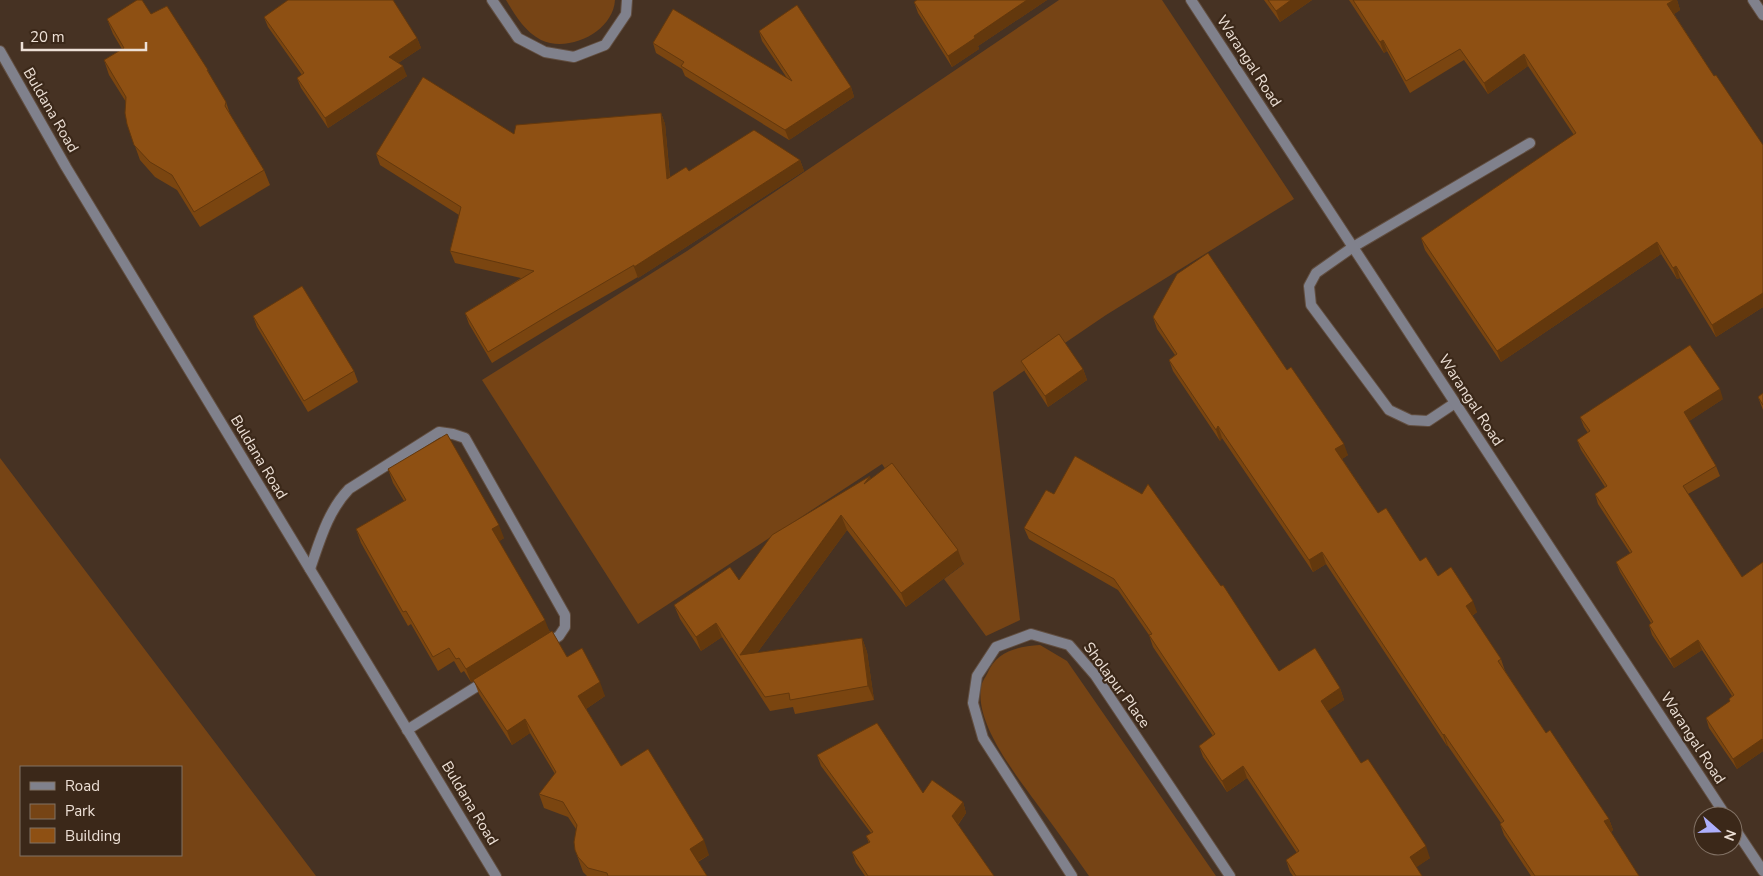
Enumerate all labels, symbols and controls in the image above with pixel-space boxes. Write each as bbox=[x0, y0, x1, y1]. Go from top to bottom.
street label: Warangal Road bbox=[1212, 11, 1286, 111]
scale bar bbox=[22, 20, 146, 52]
text: 20 m bbox=[30, 27, 65, 47]
street label: Buldana Road bbox=[19, 64, 83, 156]
street label: Warangal Road bbox=[1434, 350, 1508, 450]
street label: Buldana Road bbox=[226, 411, 292, 503]
street label: Sholapur Place bbox=[1079, 638, 1155, 732]
street label: Warangal Road bbox=[1656, 688, 1730, 788]
street label: Buldana Road bbox=[437, 757, 503, 849]
legend bbox=[20, 766, 182, 856]
text: Road bbox=[65, 776, 100, 796]
text: Park bbox=[65, 801, 95, 821]
north arrow bbox=[1693, 806, 1743, 856]
text: Building bbox=[65, 826, 121, 846]
text: N bbox=[1719, 827, 1740, 843]

